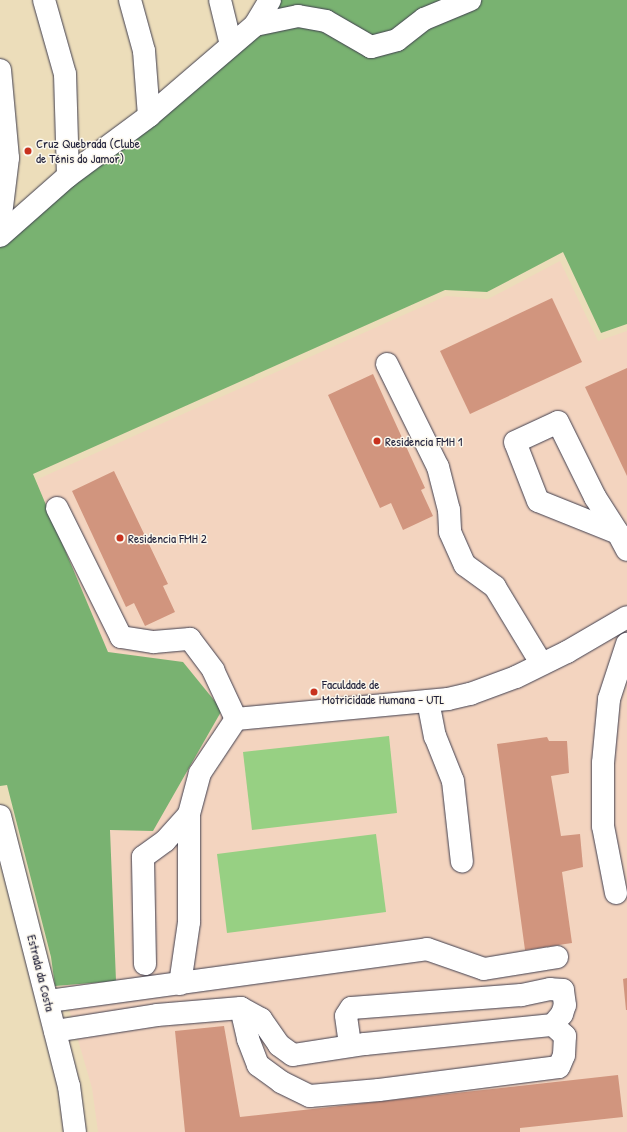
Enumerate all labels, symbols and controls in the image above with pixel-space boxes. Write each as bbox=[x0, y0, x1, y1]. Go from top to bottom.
place label: Cruz Quebrada (Clube de Ténis do Jamor) bbox=[36, 136, 140, 167]
marker: Cruz Quebrada (Clube de Ténis do Jamor) bbox=[23, 146, 33, 156]
place label: Residencia FMH 1 bbox=[385, 433, 463, 449]
marker: Residencia FMH 1 bbox=[372, 436, 382, 446]
place label: Residencia FMH 2 bbox=[128, 530, 207, 546]
marker: Residencia FMH 2 bbox=[115, 533, 125, 543]
place label: Faculdade de Motricidade Humana - UTL bbox=[322, 677, 444, 708]
marker: Faculdade de Motricidade Humana - UTL bbox=[309, 687, 319, 697]
street label: Estrada da Costa bbox=[24, 933, 58, 1013]

